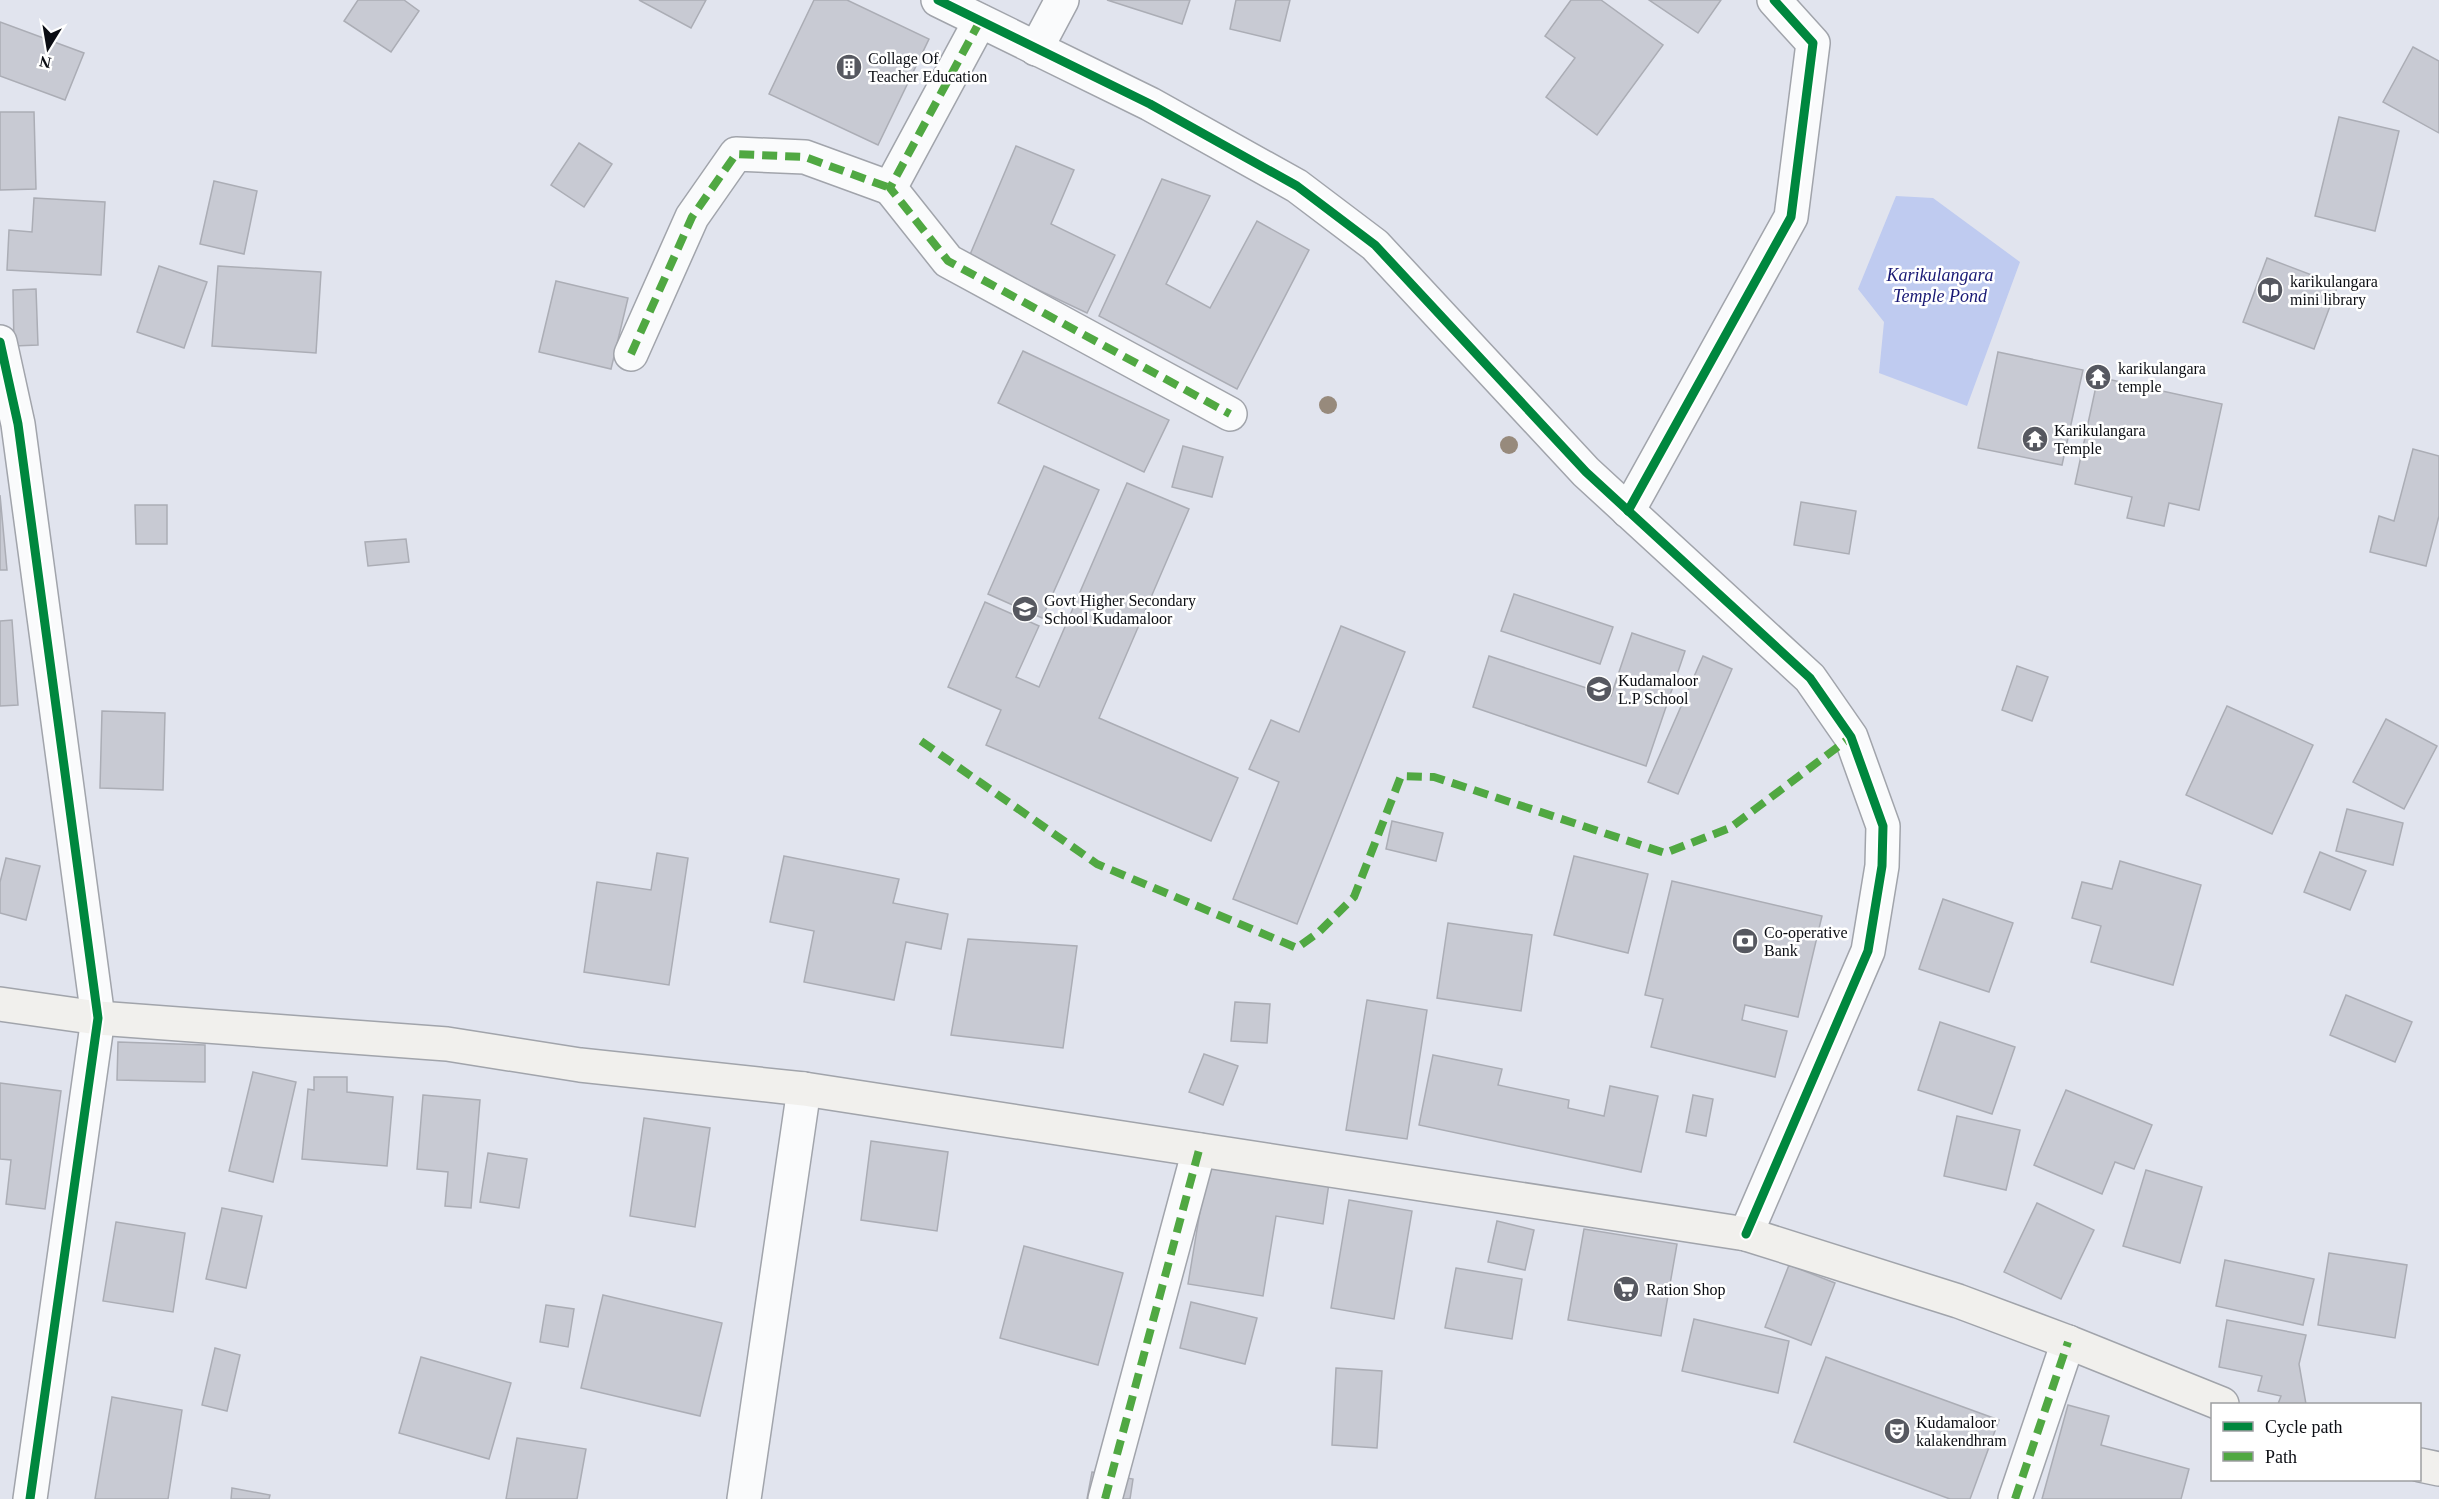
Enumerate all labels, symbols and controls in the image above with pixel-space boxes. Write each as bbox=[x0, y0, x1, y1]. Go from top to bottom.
north arrow bbox=[18, 18, 78, 78]
place label: Collage Of Teacher Education bbox=[868, 50, 987, 85]
building icon: Collage Of Teacher Education bbox=[834, 52, 864, 82]
text: N bbox=[38, 53, 53, 72]
water label: Karikulangara Temple Pond bbox=[1885, 265, 1994, 306]
place label: karikulangara mini library bbox=[2290, 273, 2378, 309]
library icon: karikulangara mini library bbox=[2255, 275, 2285, 305]
place label: karikulangara temple bbox=[2118, 360, 2206, 396]
temple icon: karikulangara temple bbox=[2083, 362, 2113, 392]
place label: Karikulangara Temple bbox=[2054, 422, 2146, 458]
temple icon: Karikulangara Temple bbox=[2020, 424, 2050, 454]
place label: Govt Higher Secondary School Kudamaloor bbox=[1044, 592, 1196, 627]
school or university icon: Govt Higher Secondary School Kudamaloor bbox=[1010, 594, 1040, 624]
place label: Kudamaloor L.P School bbox=[1618, 672, 1699, 707]
school or university icon: Kudamaloor L.P School bbox=[1584, 674, 1614, 704]
place label: Co-operative Bank bbox=[1764, 924, 1848, 959]
bank icon: Co-operative Bank bbox=[1730, 926, 1760, 956]
supermarket icon: Ration Shop bbox=[1611, 1274, 1641, 1304]
place label: Ration Shop bbox=[1646, 1281, 1726, 1299]
legend bbox=[2211, 1403, 2421, 1481]
place label: Kudamaloor kalakendhram bbox=[1916, 1414, 2007, 1449]
theatre icon: Kudamaloor kalakendhram bbox=[1882, 1416, 1912, 1446]
text: Cycle path bbox=[2265, 1417, 2342, 1437]
text: Path bbox=[2265, 1447, 2297, 1467]

